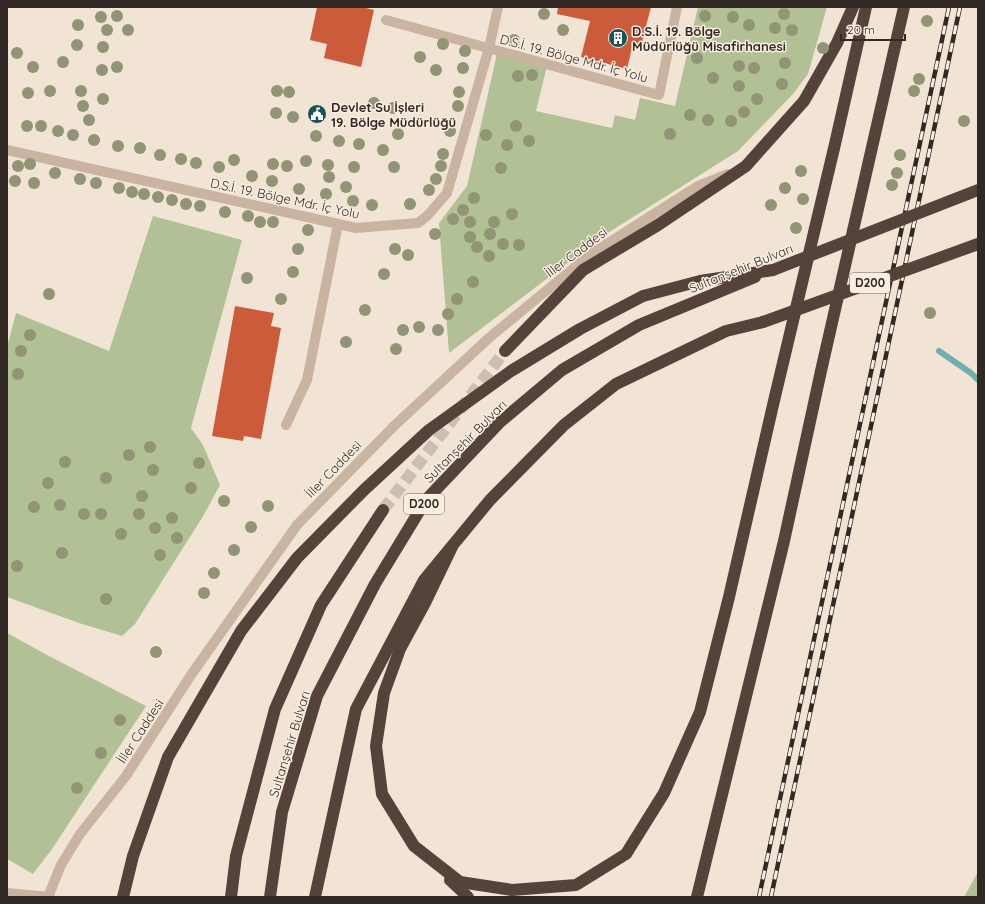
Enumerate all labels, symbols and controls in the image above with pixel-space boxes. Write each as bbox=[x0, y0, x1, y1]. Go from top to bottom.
scale bar bbox=[841, 16, 905, 42]
text: 20 m bbox=[847, 22, 875, 37]
place label: D.S.İ. 19. Bölge Müdürlüğü Misafirhanesi bbox=[632, 23, 786, 54]
building icon: D.S.İ. 19. Bölge Müdürlüğü Misafirhanesi bbox=[607, 27, 629, 49]
street label: D.S.İ. 19. Bölge Mdr. İç Yolu bbox=[498, 31, 650, 85]
place label: Devlet Su İşleri 19. Bölge Müdürlüğü bbox=[331, 99, 456, 130]
public building icon: Devlet Su İşleri 19. Bölge Müdürlüğü bbox=[306, 103, 328, 125]
street label: D.S.İ. 19. Bölge Mdr. İç Yolu bbox=[209, 174, 361, 222]
street label: İller Caddesi bbox=[542, 224, 610, 280]
street label: Sultanşehir Bulvarı bbox=[687, 240, 795, 296]
road number: D200 bbox=[850, 273, 890, 293]
street label: Sultanşehir Bulvarı bbox=[420, 396, 510, 486]
street label: İller Caddesi bbox=[302, 437, 364, 501]
road number: D200 bbox=[404, 494, 444, 514]
street label: Sultanşehir Bulvarı bbox=[265, 689, 313, 799]
street label: İller Caddesi bbox=[113, 696, 167, 766]

